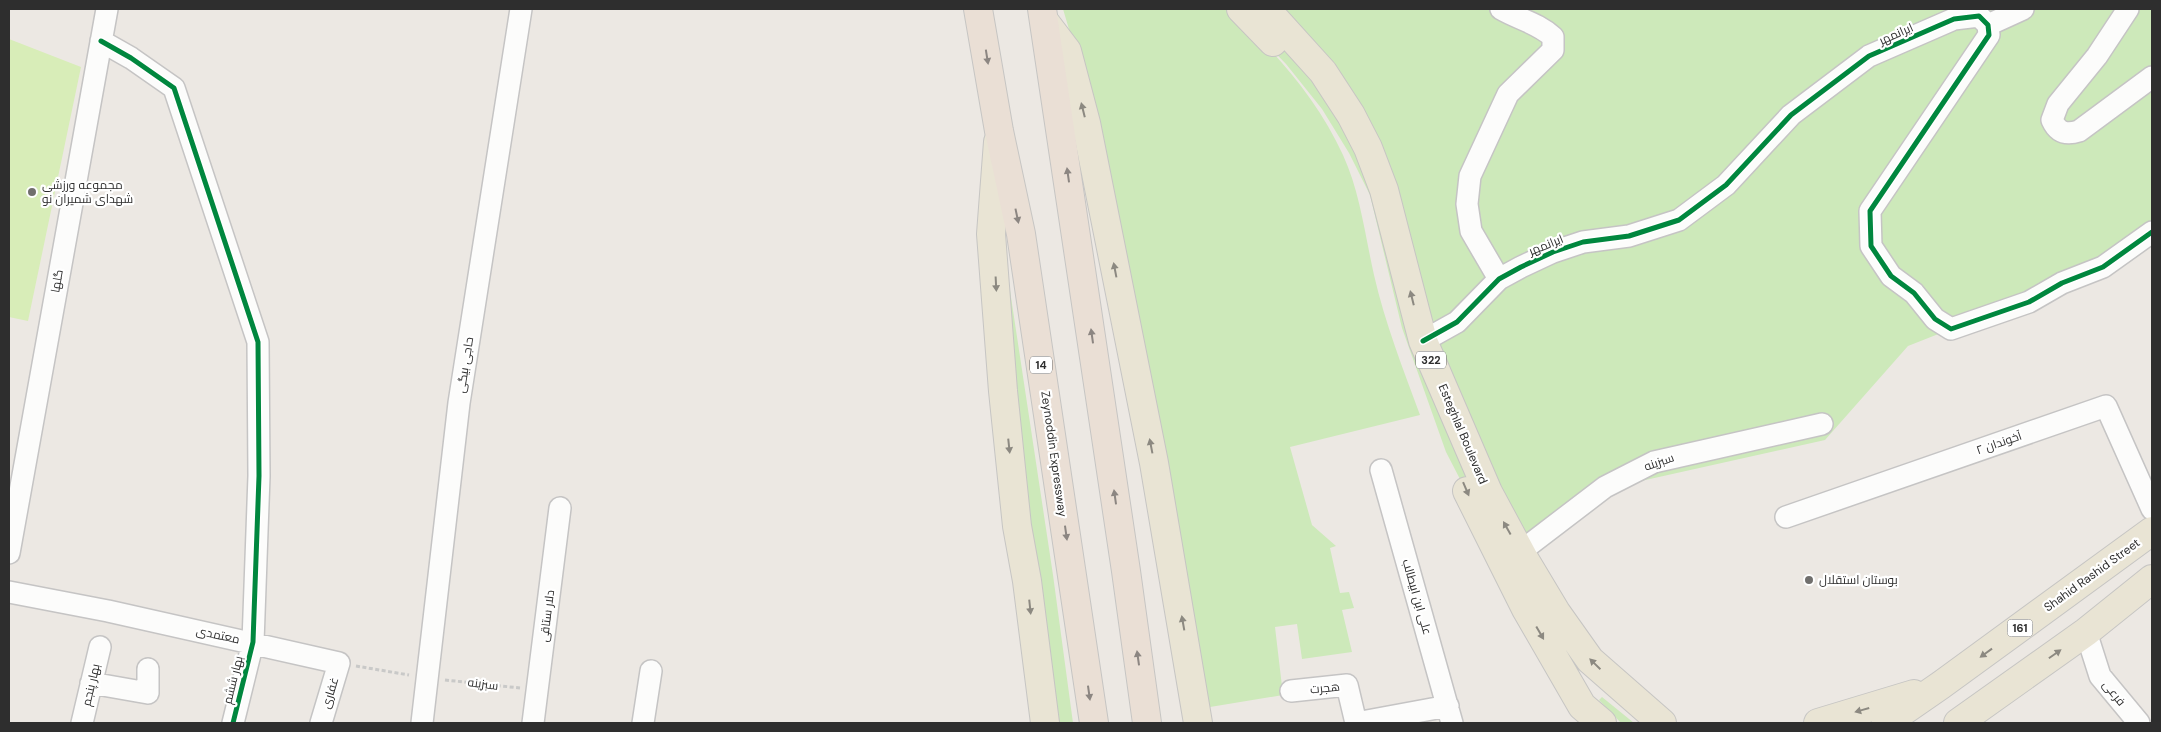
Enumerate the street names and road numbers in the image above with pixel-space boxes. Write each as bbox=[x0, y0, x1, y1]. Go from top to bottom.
street label: ایرانمهر bbox=[1875, 19, 1916, 49]
street label: ایرانمهر bbox=[1525, 231, 1566, 260]
street label: گلها bbox=[47, 268, 67, 294]
street label: حاجی بیگی bbox=[453, 336, 477, 394]
road number: 322 bbox=[1416, 352, 1446, 368]
road number: 14 bbox=[1030, 356, 1052, 374]
street label: Esteghlal Boulevard bbox=[1435, 381, 1491, 487]
street label: Zeynoddin Expressway bbox=[1037, 390, 1071, 518]
street label: آخوندان ۲ bbox=[1974, 428, 2025, 458]
street label: سبزینه bbox=[1642, 449, 1676, 475]
street label: Shahid Rashid Street bbox=[2041, 535, 2143, 615]
street label: علی ابن ابیطالب bbox=[1399, 557, 1435, 637]
street label: دلار ستاقی bbox=[536, 589, 558, 643]
road number: 161 bbox=[2008, 620, 2032, 636]
street label: معتمدی bbox=[195, 623, 241, 647]
street label: بهار ششم bbox=[219, 654, 247, 706]
street label: بهار پنجم bbox=[78, 662, 105, 708]
street label: سبزینه bbox=[467, 674, 499, 694]
street label: غفاری bbox=[318, 675, 342, 711]
street label: فرعی bbox=[2099, 677, 2129, 709]
street label: هجرت bbox=[1309, 678, 1341, 698]

